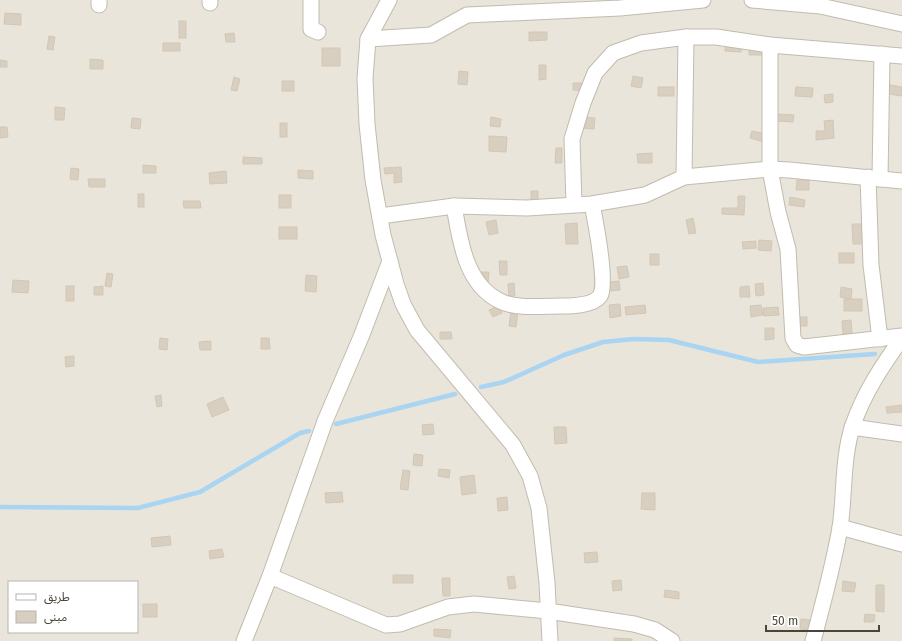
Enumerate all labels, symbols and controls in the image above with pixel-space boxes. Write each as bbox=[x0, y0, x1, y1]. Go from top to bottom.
legend bbox=[8, 581, 138, 633]
text: طريق bbox=[44, 590, 70, 605]
scale bar bbox=[766, 607, 879, 633]
text: مبنى bbox=[44, 610, 67, 624]
text: 50 m bbox=[772, 614, 798, 628]

